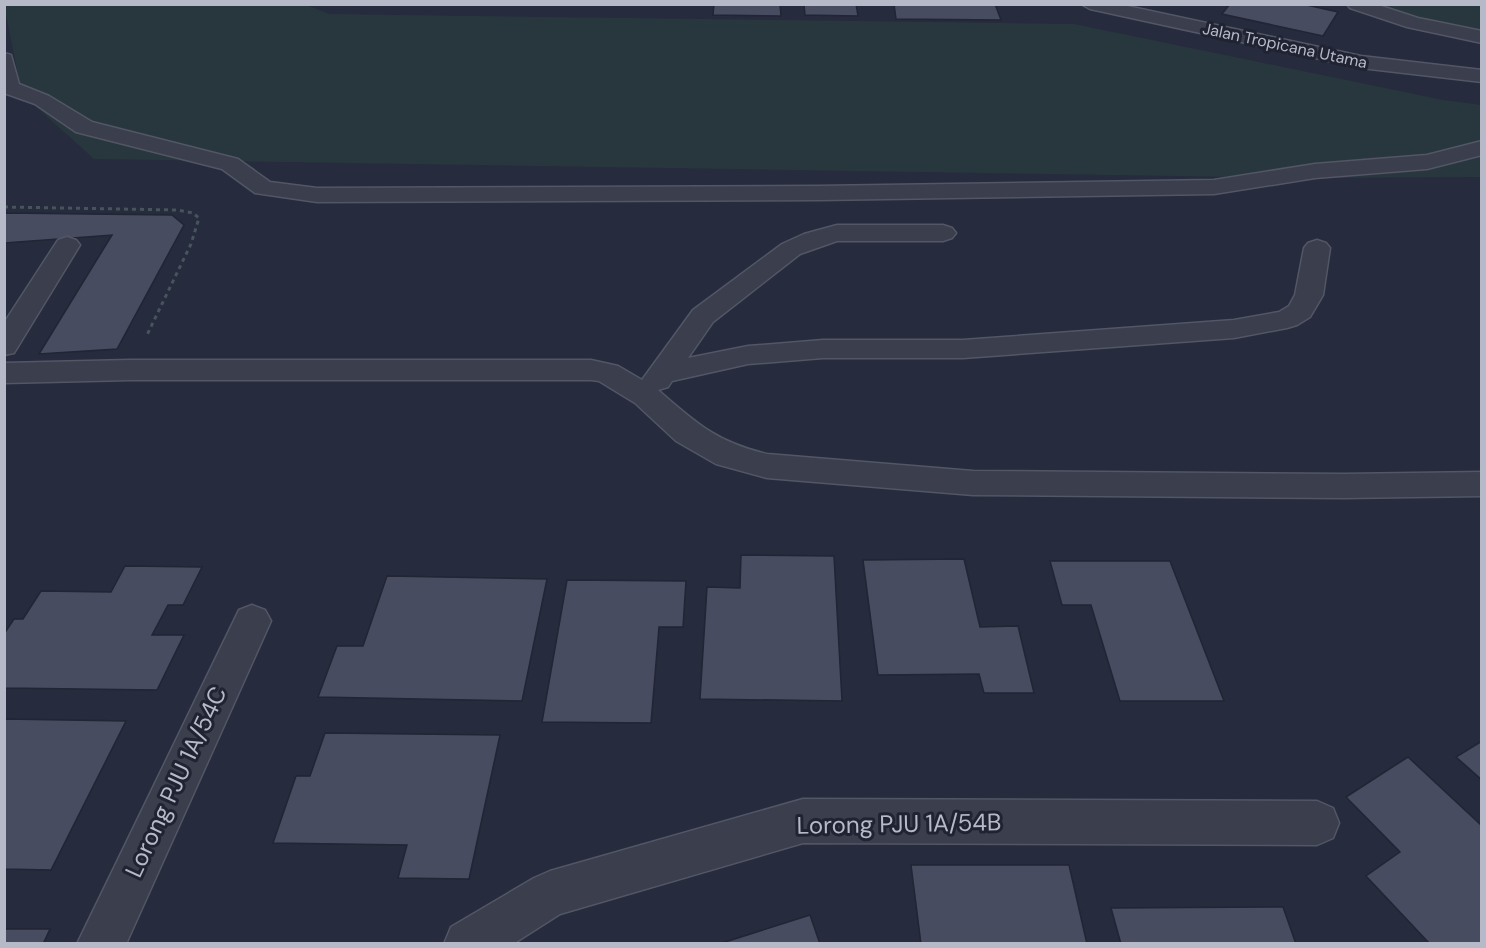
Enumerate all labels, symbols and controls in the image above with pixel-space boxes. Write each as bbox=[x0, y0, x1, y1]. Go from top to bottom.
street label: Jalan Tropicana Utama bbox=[1201, 18, 1369, 73]
street label: Lorong PJU 1A/54C bbox=[118, 681, 233, 882]
street label: Lorong PJU 1A/54B bbox=[796, 806, 1002, 841]

